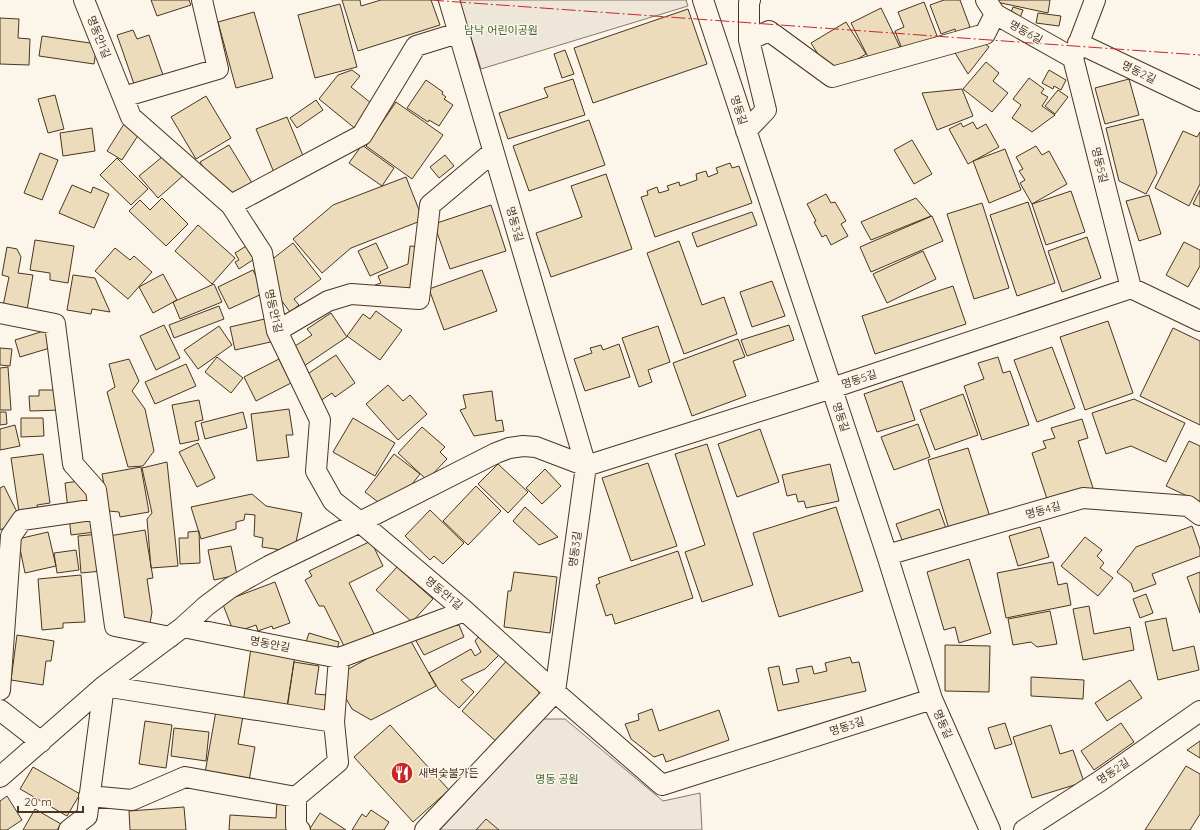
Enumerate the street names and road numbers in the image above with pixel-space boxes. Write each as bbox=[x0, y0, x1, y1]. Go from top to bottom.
street label: 명동안1길 bbox=[84, 14, 114, 60]
street label: 명동6길 bbox=[1007, 17, 1045, 47]
street label: 명동2길 bbox=[1120, 58, 1158, 86]
street label: 명동길 bbox=[728, 93, 750, 127]
street label: 명동5길 bbox=[1089, 146, 1111, 184]
street label: 명동3길 bbox=[503, 205, 527, 243]
street label: 명동안1길 bbox=[262, 288, 286, 334]
street label: 명동5길 bbox=[840, 367, 878, 391]
street label: 명동길 bbox=[830, 400, 852, 434]
street label: 명동4길 bbox=[1024, 498, 1062, 522]
street label: 명동3길 bbox=[566, 530, 584, 568]
street label: 명동안1길 bbox=[422, 573, 466, 613]
street label: 명동안길 bbox=[249, 633, 291, 655]
street label: 명동길 bbox=[930, 707, 956, 741]
street label: 명동3길 bbox=[828, 714, 866, 738]
street label: 명동2길 bbox=[1094, 755, 1132, 787]

